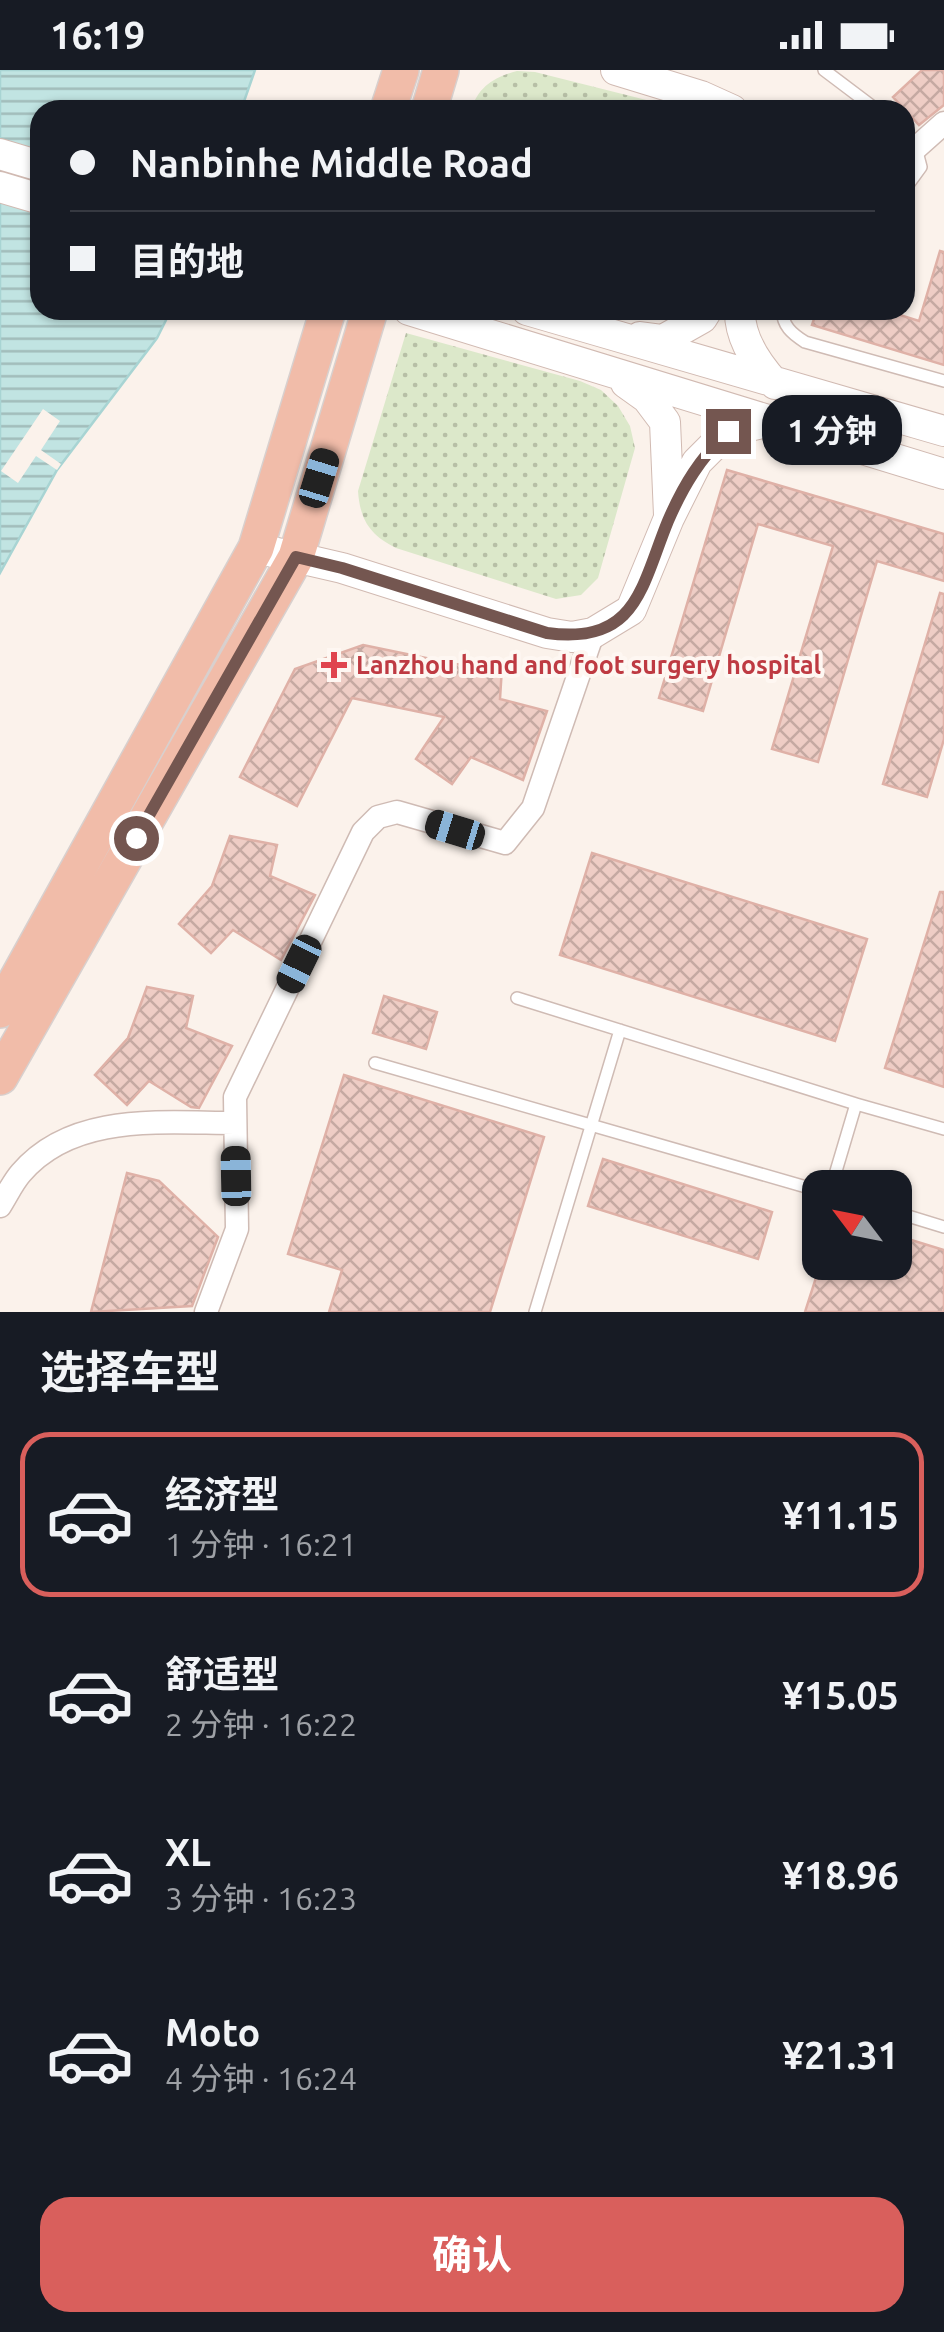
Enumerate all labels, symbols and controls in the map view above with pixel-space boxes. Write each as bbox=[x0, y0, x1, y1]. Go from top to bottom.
text: 16:19 bbox=[50, 14, 145, 56]
text: Nanbinhe Middle Road bbox=[130, 142, 533, 184]
text: 目的地 bbox=[130, 240, 244, 282]
callout: 1 分钟 bbox=[763, 396, 903, 466]
route end bbox=[706, 409, 751, 454]
text: 1 分钟 bbox=[787, 412, 877, 448]
car bbox=[296, 445, 342, 511]
place label: Lanzhou hand and foot surgery hospital bbox=[356, 651, 822, 679]
marker: Lanzhou hand and foot surgery hospital bbox=[321, 652, 347, 678]
car bbox=[422, 807, 488, 853]
route start bbox=[114, 816, 159, 861]
car bbox=[272, 930, 326, 998]
car bbox=[220, 1146, 252, 1206]
north arrow bbox=[802, 1170, 912, 1280]
map controls bbox=[802, 1170, 912, 1280]
text: 选择车型 bbox=[40, 1346, 220, 1397]
icon: car bbox=[45, 1470, 135, 1560]
text: 经济型 bbox=[165, 1473, 279, 1515]
text: ¥11.15 bbox=[782, 1494, 899, 1536]
text: 1 分钟 · 16:21 bbox=[165, 1526, 357, 1562]
icon: car bbox=[45, 1650, 135, 1740]
text: 舒适型 bbox=[165, 1653, 279, 1695]
text: ¥15.05 bbox=[782, 1674, 899, 1716]
text: 2 分钟 · 16:22 bbox=[165, 1706, 357, 1742]
icon: car bbox=[45, 1830, 135, 1920]
text: XL bbox=[165, 1831, 211, 1873]
text: ¥18.96 bbox=[782, 1854, 899, 1896]
text: 3 分钟 · 16:23 bbox=[165, 1880, 357, 1916]
icon: car bbox=[45, 2010, 135, 2100]
text: Moto bbox=[165, 2011, 260, 2053]
text: ¥21.31 bbox=[782, 2034, 899, 2076]
text: 4 分钟 · 16:24 bbox=[165, 2060, 357, 2096]
button: 确认 bbox=[40, 2197, 904, 2312]

